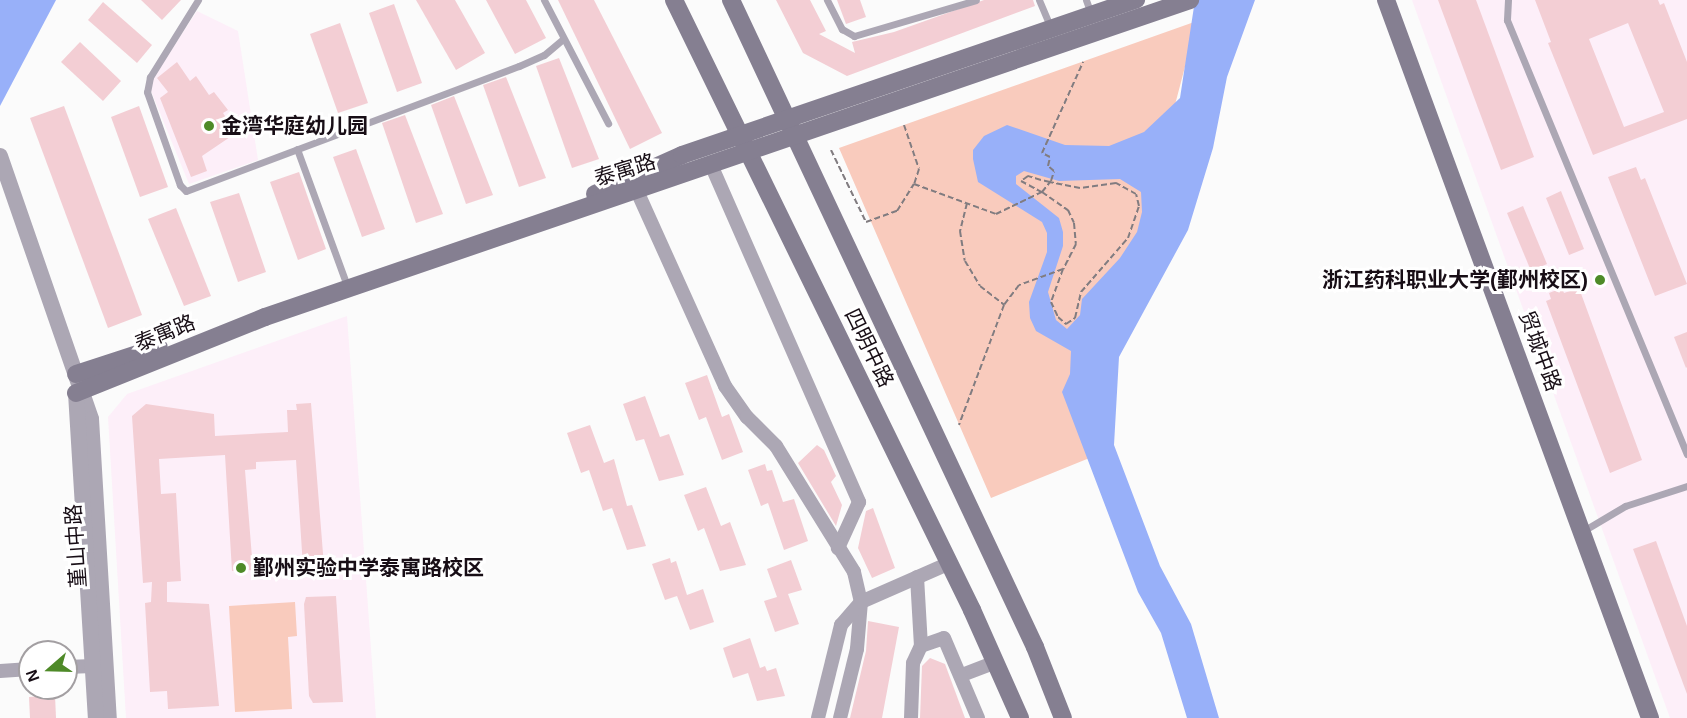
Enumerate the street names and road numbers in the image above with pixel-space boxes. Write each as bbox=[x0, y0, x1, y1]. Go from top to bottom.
street label: 泰寓路 bbox=[591, 149, 659, 191]
street label: 四明中路 bbox=[839, 305, 899, 391]
street label: 贸城中路 bbox=[1514, 307, 1566, 395]
street label: 泰寓路 bbox=[131, 310, 199, 356]
street label: 堇山中路 bbox=[61, 503, 91, 589]

